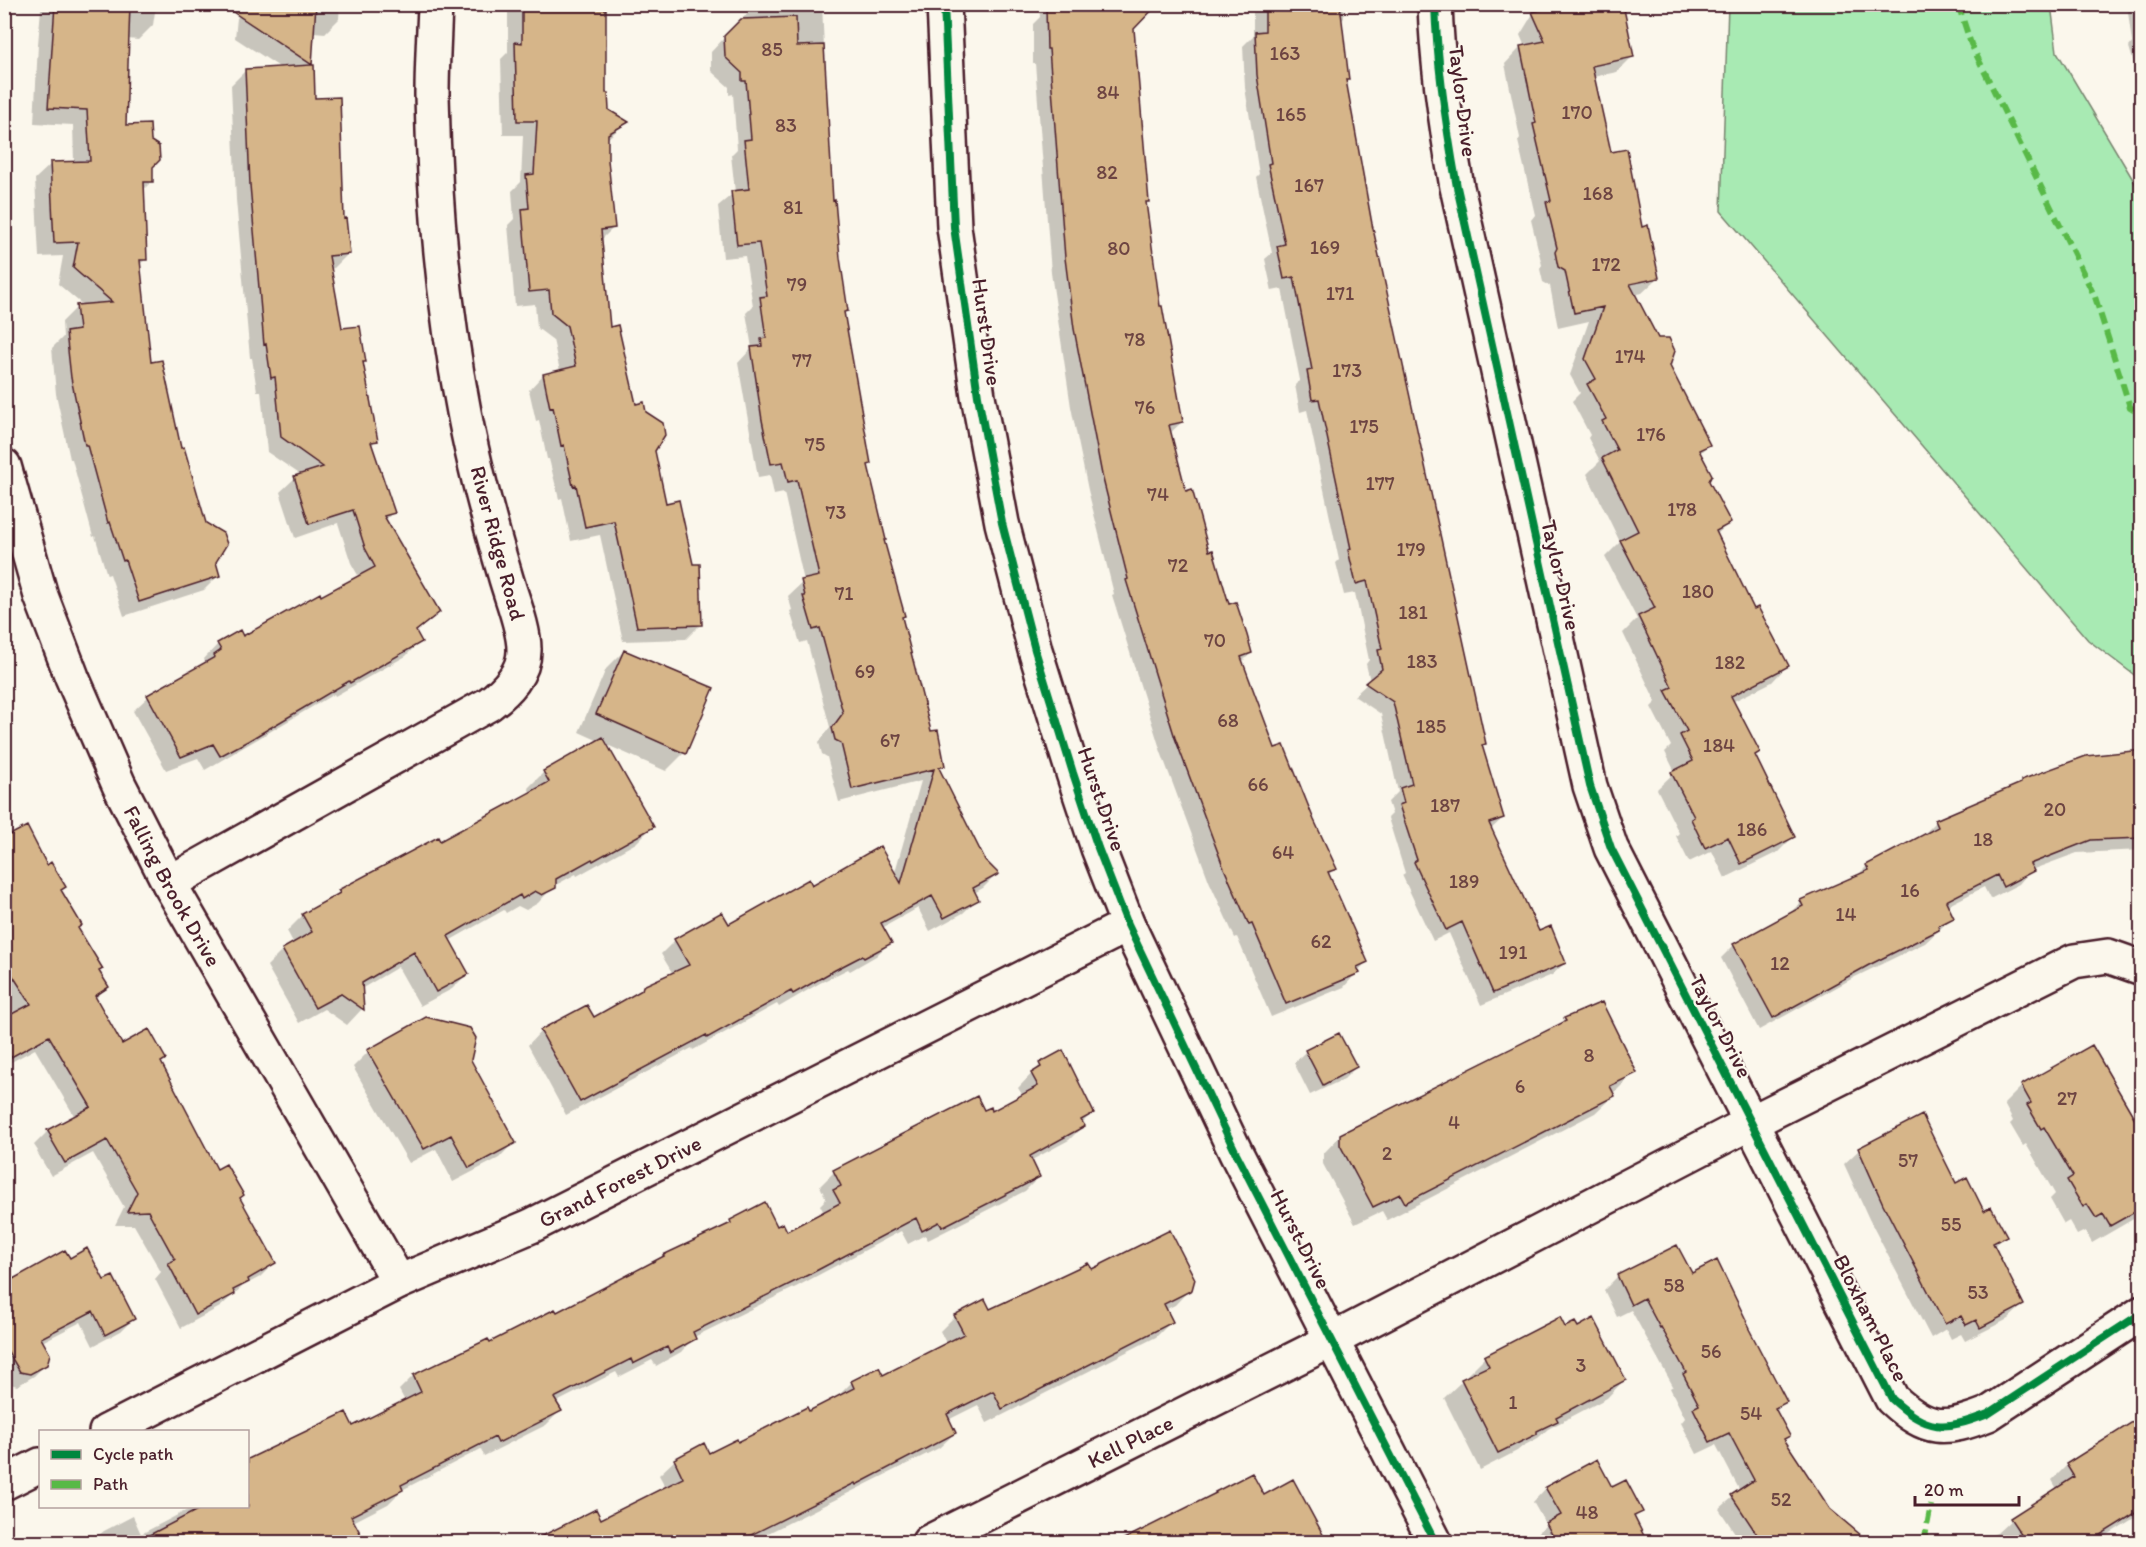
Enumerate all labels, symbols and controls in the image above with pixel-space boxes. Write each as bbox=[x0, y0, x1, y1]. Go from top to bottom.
house number: 85 bbox=[761, 37, 783, 61]
house number: 163 bbox=[1270, 41, 1300, 65]
street label: Taylor Drive bbox=[1443, 44, 1483, 158]
house number: 84 bbox=[1097, 80, 1119, 104]
house number: 170 bbox=[1561, 100, 1593, 124]
house number: 165 bbox=[1276, 102, 1306, 126]
house number: 83 bbox=[775, 113, 797, 137]
house number: 82 bbox=[1096, 160, 1118, 184]
house number: 167 bbox=[1294, 173, 1324, 197]
house number: 168 bbox=[1583, 181, 1613, 205]
house number: 81 bbox=[783, 195, 803, 219]
house number: 169 bbox=[1310, 235, 1340, 259]
house number: 80 bbox=[1107, 236, 1131, 260]
house number: 172 bbox=[1591, 252, 1621, 276]
house number: 79 bbox=[787, 272, 807, 296]
street label: Hurst Drive bbox=[966, 277, 1008, 387]
house number: 171 bbox=[1326, 281, 1354, 305]
house number: 78 bbox=[1125, 327, 1145, 351]
house number: 174 bbox=[1614, 344, 1646, 368]
house number: 77 bbox=[792, 348, 812, 372]
house number: 173 bbox=[1332, 358, 1362, 382]
house number: 76 bbox=[1135, 395, 1155, 419]
house number: 175 bbox=[1349, 414, 1379, 438]
house number: 176 bbox=[1636, 422, 1666, 446]
house number: 75 bbox=[805, 432, 825, 456]
street label: River Ridge Road bbox=[464, 463, 532, 623]
house number: 177 bbox=[1365, 471, 1395, 495]
house number: 74 bbox=[1147, 482, 1169, 506]
house number: 178 bbox=[1667, 497, 1697, 521]
house number: 73 bbox=[826, 500, 847, 524]
street label: Taylor Drive bbox=[1535, 517, 1587, 633]
house number: 179 bbox=[1396, 537, 1426, 561]
house number: 72 bbox=[1168, 553, 1189, 577]
house number: 180 bbox=[1682, 579, 1714, 603]
house number: 71 bbox=[834, 581, 854, 605]
house number: 181 bbox=[1398, 600, 1428, 624]
house number: 70 bbox=[1204, 628, 1226, 652]
house number: 183 bbox=[1406, 649, 1438, 673]
house number: 182 bbox=[1715, 650, 1746, 674]
house number: 69 bbox=[854, 659, 876, 683]
house number: 68 bbox=[1217, 708, 1239, 732]
house number: 185 bbox=[1416, 714, 1446, 738]
house number: 67 bbox=[880, 728, 900, 752]
house number: 184 bbox=[1703, 733, 1735, 757]
street label: Hurst Drive bbox=[1072, 744, 1132, 854]
house number: 66 bbox=[1247, 772, 1269, 796]
house number: 187 bbox=[1430, 793, 1460, 817]
house number: 20 bbox=[2044, 797, 2066, 821]
street label: Falling Brook Drive bbox=[118, 801, 228, 971]
house number: 186 bbox=[1737, 817, 1767, 841]
house number: 18 bbox=[1973, 827, 1993, 851]
house number: 64 bbox=[1272, 840, 1294, 864]
house number: 189 bbox=[1449, 869, 1479, 893]
house number: 16 bbox=[1900, 878, 1920, 902]
house number: 14 bbox=[1835, 902, 1857, 926]
house number: 62 bbox=[1310, 929, 1332, 953]
house number: 191 bbox=[1498, 940, 1528, 964]
house number: 12 bbox=[1770, 951, 1790, 975]
street label: Taylor Drive bbox=[1683, 970, 1759, 1082]
house number: 8 bbox=[1584, 1043, 1595, 1067]
house number: 6 bbox=[1515, 1074, 1525, 1098]
house number: 27 bbox=[2057, 1086, 2077, 1110]
house number: 4 bbox=[1448, 1110, 1460, 1134]
street label: Grand Forest Drive bbox=[534, 1129, 706, 1233]
house number: 2 bbox=[1382, 1141, 1393, 1165]
house number: 57 bbox=[1898, 1148, 1918, 1172]
street label: Hurst Drive bbox=[1264, 1185, 1338, 1293]
house number: 55 bbox=[1941, 1212, 1962, 1236]
street label: Bloxham Place bbox=[1827, 1250, 1915, 1386]
house number: 58 bbox=[1663, 1273, 1685, 1297]
house number: 53 bbox=[1967, 1280, 1989, 1304]
house number: 56 bbox=[1700, 1339, 1722, 1363]
house number: 3 bbox=[1576, 1353, 1587, 1377]
house number: 1 bbox=[1508, 1390, 1518, 1414]
house number: 54 bbox=[1740, 1401, 1762, 1425]
street label: Kell Place bbox=[1083, 1408, 1178, 1474]
legend bbox=[39, 1430, 249, 1508]
text: Cycle path bbox=[93, 1443, 174, 1465]
scale bar bbox=[1915, 1469, 2018, 1507]
text: Path bbox=[93, 1473, 128, 1495]
text: 20 m bbox=[1924, 1479, 1964, 1501]
house number: 52 bbox=[1770, 1487, 1792, 1511]
house number: 48 bbox=[1576, 1500, 1599, 1524]

